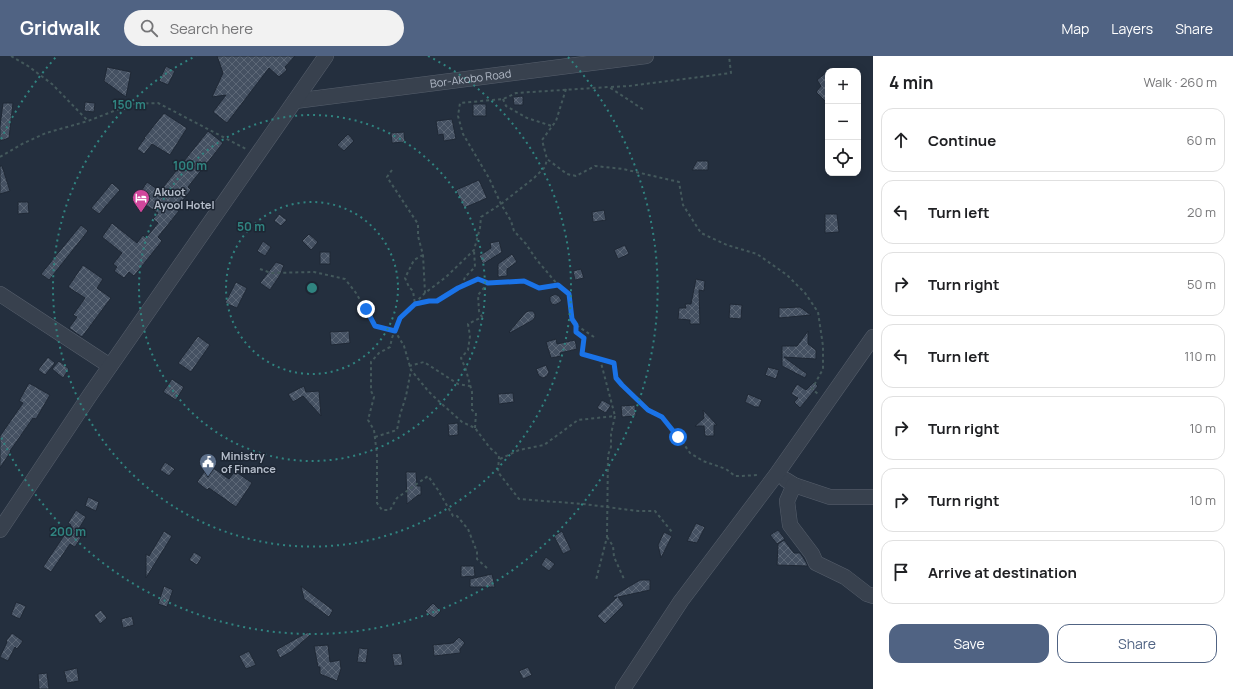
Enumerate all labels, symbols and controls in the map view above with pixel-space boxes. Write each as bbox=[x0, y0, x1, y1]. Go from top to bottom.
search box bbox=[124, 10, 404, 46]
text: Gridwalk bbox=[20, 15, 100, 41]
icon: search bbox=[138, 17, 160, 39]
text: Search here bbox=[170, 18, 253, 39]
text: Map bbox=[1061, 19, 1089, 38]
text: Layers bbox=[1111, 19, 1153, 38]
text: Share bbox=[1175, 19, 1213, 38]
street label: Bor-Akobo Road bbox=[429, 65, 512, 91]
map controls bbox=[825, 68, 861, 176]
button: + bbox=[825, 68, 861, 104]
text: 4 min bbox=[889, 71, 933, 94]
text: Walk · 260 m bbox=[1144, 73, 1217, 91]
text: 150 m bbox=[112, 96, 146, 113]
button: − bbox=[825, 104, 861, 140]
icon: ahead bbox=[890, 129, 912, 151]
text: Continue bbox=[928, 130, 996, 151]
text: 60 m bbox=[1186, 131, 1216, 149]
button: locate bbox=[825, 140, 861, 176]
text: 100 m bbox=[173, 157, 207, 174]
place label: Akuot Ayool Hotel bbox=[154, 184, 215, 212]
hotel icon: Akuot Ayool Hotel bbox=[131, 188, 151, 213]
icon: left bbox=[890, 201, 912, 223]
text: Turn left bbox=[928, 202, 990, 223]
text: 20 m bbox=[1187, 203, 1216, 221]
text: 50 m bbox=[237, 218, 265, 235]
icon: right bbox=[890, 273, 912, 295]
text: Turn right bbox=[928, 274, 999, 295]
text: 50 m bbox=[1187, 275, 1216, 293]
centre of rings bbox=[305, 281, 319, 295]
route end bbox=[357, 300, 375, 318]
icon: left bbox=[890, 345, 912, 367]
text: Turn left bbox=[928, 346, 990, 367]
text: 110 m bbox=[1184, 347, 1216, 365]
icon: right bbox=[890, 417, 912, 439]
text: Turn right bbox=[928, 418, 999, 439]
text: 10 m bbox=[1189, 419, 1216, 437]
route start bbox=[669, 428, 687, 446]
place label: Ministry of Finance bbox=[221, 448, 276, 476]
public building icon: Ministry of Finance bbox=[198, 452, 218, 477]
icon: right bbox=[890, 489, 912, 511]
text: Turn right bbox=[928, 490, 999, 511]
text: 10 m bbox=[1189, 491, 1216, 509]
text: 200 m bbox=[50, 523, 86, 540]
icon: arrive bbox=[890, 561, 912, 583]
text: Arrive at destination bbox=[928, 562, 1077, 583]
button: Save bbox=[889, 624, 1049, 663]
button: Share bbox=[1057, 624, 1217, 663]

